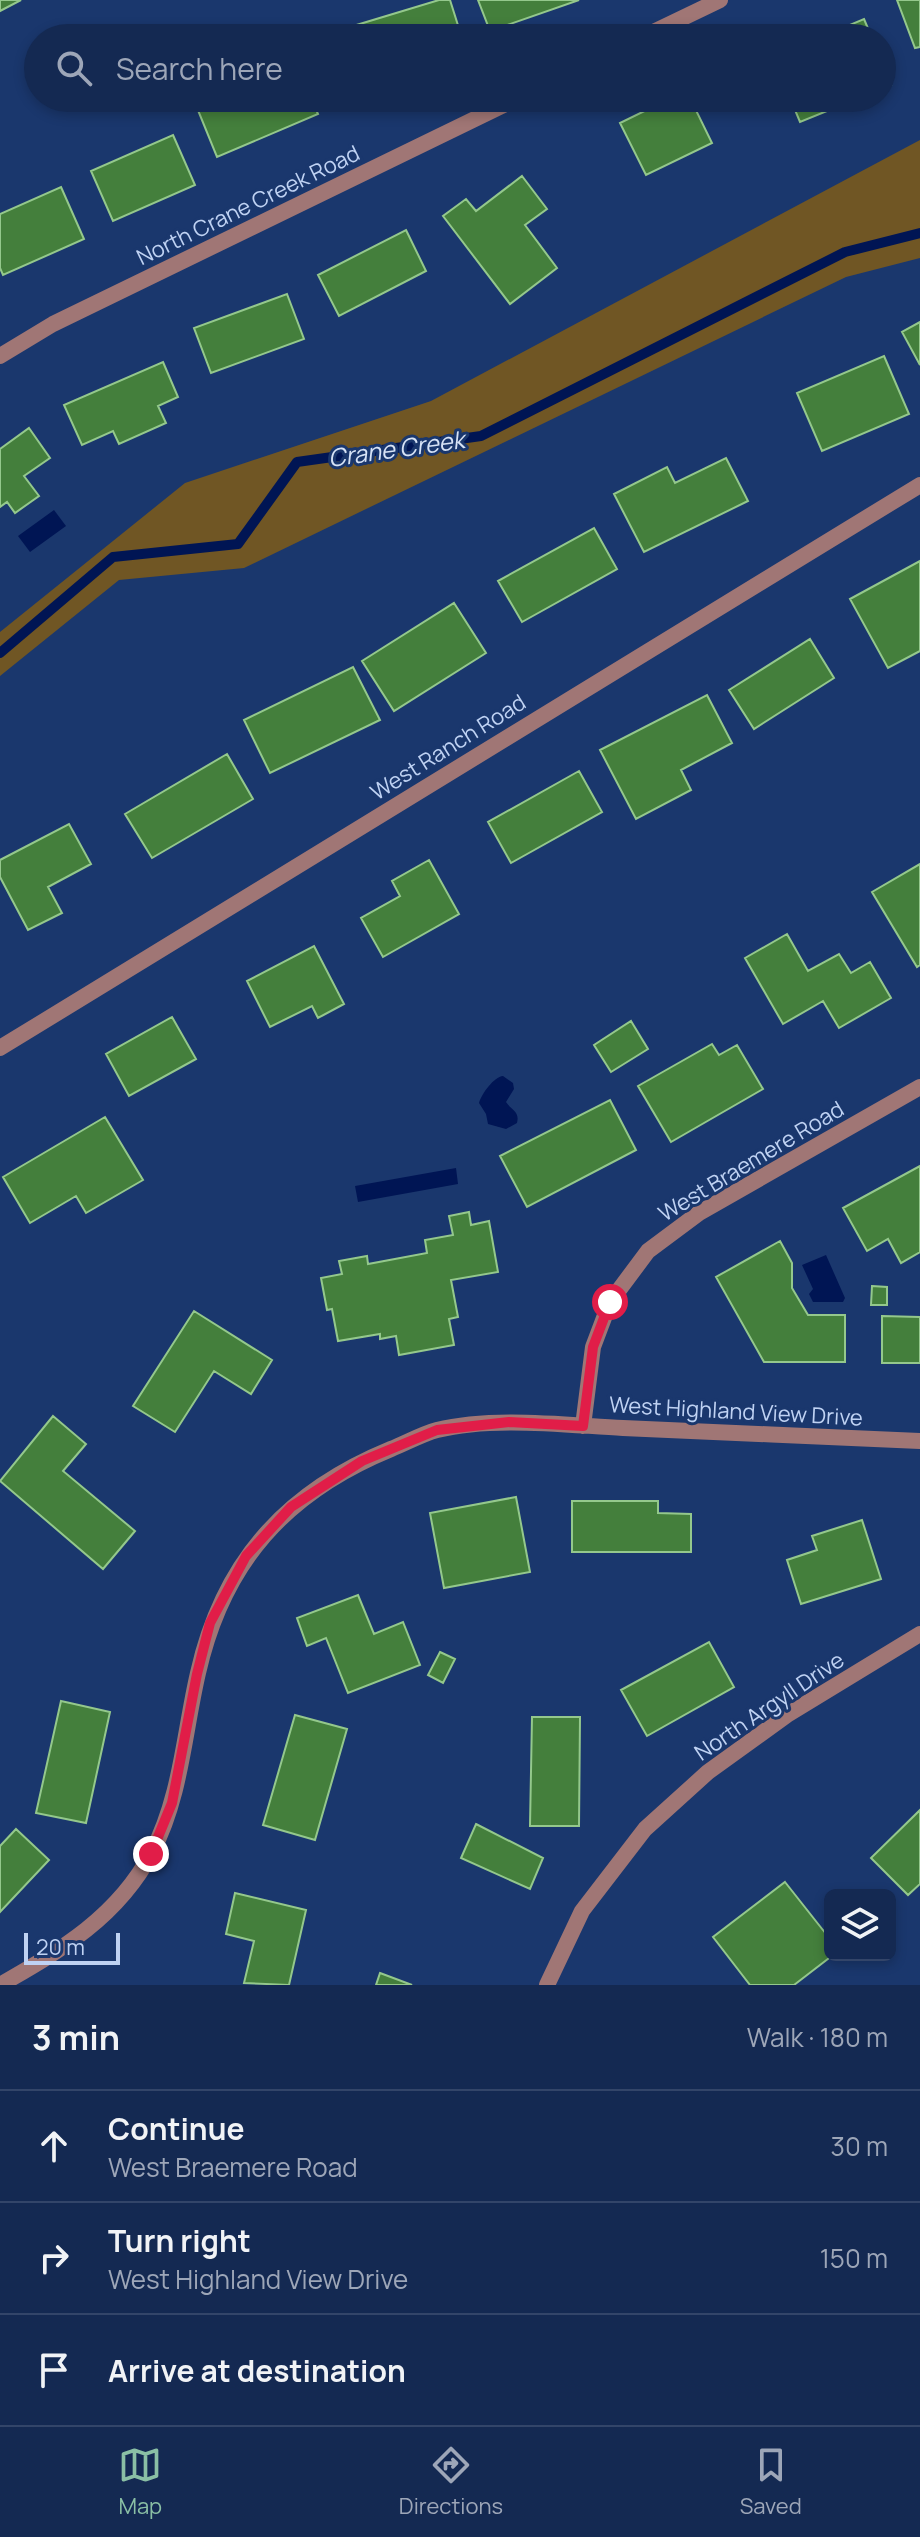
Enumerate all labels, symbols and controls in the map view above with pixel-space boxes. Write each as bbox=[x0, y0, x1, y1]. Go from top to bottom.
search box bbox=[24, 24, 896, 112]
icon: search bbox=[52, 46, 96, 90]
text: Search here bbox=[116, 48, 283, 89]
street label: North Crane Creek Road bbox=[131, 138, 365, 272]
water label: Crane Creek bbox=[326, 422, 469, 474]
street label: West Ranch Road bbox=[365, 687, 531, 807]
street label: West Braemere Road bbox=[653, 1094, 849, 1228]
route start bbox=[592, 1284, 628, 1320]
street label: West Highland View Drive bbox=[608, 1389, 864, 1433]
street label: North Argyll Drive bbox=[688, 1645, 850, 1767]
route end bbox=[133, 1836, 169, 1872]
map controls bbox=[824, 1889, 896, 1961]
button: layers bbox=[824, 1889, 896, 1961]
scale bar bbox=[24, 1929, 120, 1965]
text: 20 m bbox=[36, 1932, 85, 1962]
text: 3 min bbox=[32, 2014, 120, 2060]
text: Walk · 180 m bbox=[747, 2019, 888, 2055]
text: Continue bbox=[108, 2108, 244, 2149]
icon: ahead bbox=[32, 2124, 76, 2168]
text: 30 m bbox=[831, 2128, 888, 2164]
text: West Braemere Road bbox=[108, 2149, 358, 2185]
text: Turn right bbox=[108, 2220, 251, 2261]
icon: right bbox=[32, 2236, 76, 2280]
text: 150 m bbox=[820, 2240, 888, 2276]
text: West Highland View Drive bbox=[108, 2261, 408, 2297]
icon: arrive bbox=[32, 2348, 76, 2392]
text: Arrive at destination bbox=[108, 2350, 406, 2391]
tab: Map bbox=[118, 2443, 162, 2521]
tab: Directions bbox=[399, 2443, 503, 2521]
tab: Saved bbox=[740, 2443, 802, 2521]

